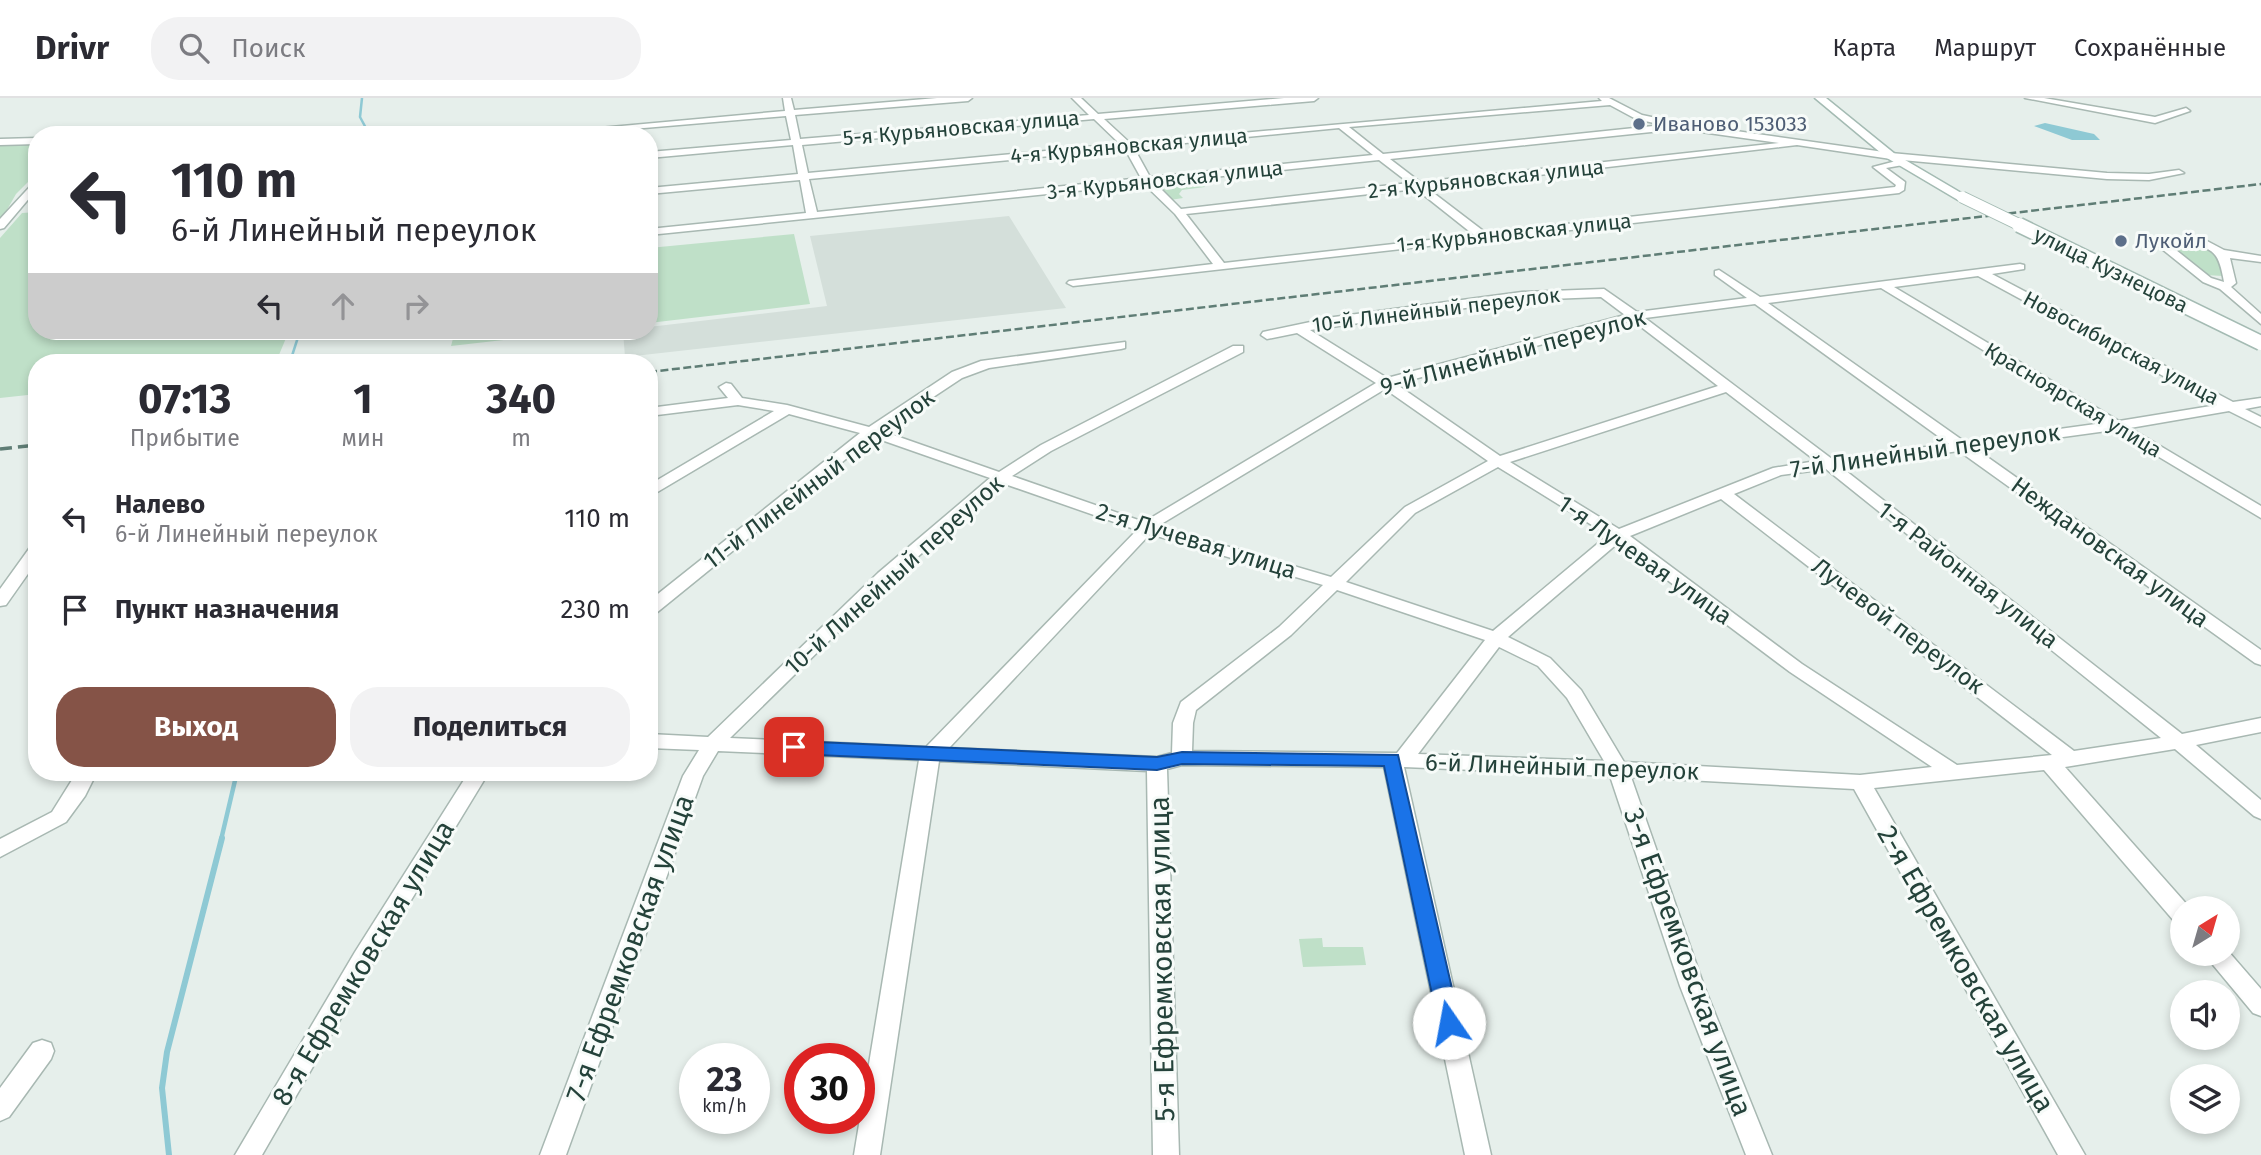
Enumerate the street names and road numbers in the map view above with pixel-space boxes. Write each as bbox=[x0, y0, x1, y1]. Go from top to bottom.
street label: 5-я Курьяновская улица bbox=[842, 105, 1080, 151]
street label: 4-я Курьяновская улица bbox=[1009, 123, 1249, 169]
street label: 2-я Курьяновская улица bbox=[1367, 154, 1605, 204]
street label: 3-я Курьяновская улица bbox=[1046, 155, 1284, 205]
street label: 1-я Курьяновская улица bbox=[1395, 208, 1633, 258]
street label: улица Кузнецова bbox=[2030, 221, 2192, 319]
street label: 10-й Линейный переулок bbox=[1311, 282, 1561, 338]
street label: Новосибирская улица bbox=[2019, 285, 2223, 411]
street label: 9-й Линейный переулок bbox=[1377, 303, 1649, 401]
street label: Красноярская улица bbox=[1980, 337, 2166, 463]
street label: 11-й Линейный переулок bbox=[698, 383, 940, 575]
street label: 7-й Линейный переулок bbox=[1788, 418, 2062, 484]
street label: 10-й Линейный переулок bbox=[779, 469, 1010, 681]
street label: Неждановская улица bbox=[2006, 471, 2214, 633]
street label: 1-я Лучевая улица bbox=[1553, 489, 1737, 631]
street label: 1-я Районная улица bbox=[1872, 496, 2064, 654]
street label: 2-я Лучевая улица bbox=[1093, 497, 1299, 585]
street label: Лучевой переулок bbox=[1806, 552, 1990, 700]
street label: 6-й Линейный переулок bbox=[1425, 748, 1700, 786]
street label: 7-я Ефремковская улица bbox=[559, 790, 701, 1106]
street label: 5-я Ефремковская улица bbox=[1143, 796, 1181, 1122]
street label: 3-я Ефремковская улица bbox=[1617, 803, 1759, 1121]
street label: 8-я Ефремковская улица bbox=[265, 814, 461, 1112]
street label: 2-я Ефремковская улица bbox=[1870, 820, 2062, 1118]

